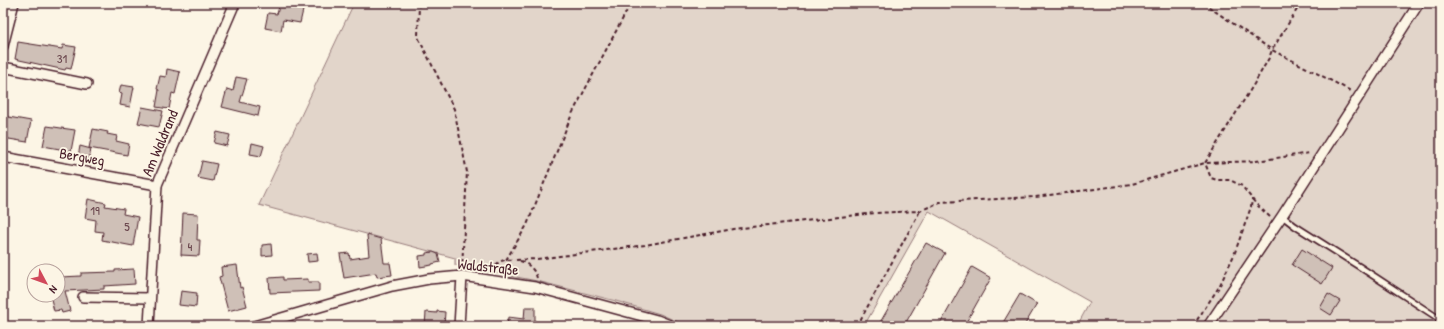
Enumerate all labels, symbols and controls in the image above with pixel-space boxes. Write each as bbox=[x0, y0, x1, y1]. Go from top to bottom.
house number: 31 bbox=[57, 49, 68, 67]
street label: Am Waldrand bbox=[136, 106, 183, 179]
street label: Bergweg bbox=[58, 142, 107, 171]
house number: 19 bbox=[90, 201, 100, 219]
house number: 5 bbox=[124, 217, 130, 235]
house number: 4 bbox=[188, 237, 193, 255]
street label: Waldstraße bbox=[456, 253, 520, 280]
north arrow bbox=[26, 263, 66, 303]
text: N bbox=[46, 283, 61, 296]

